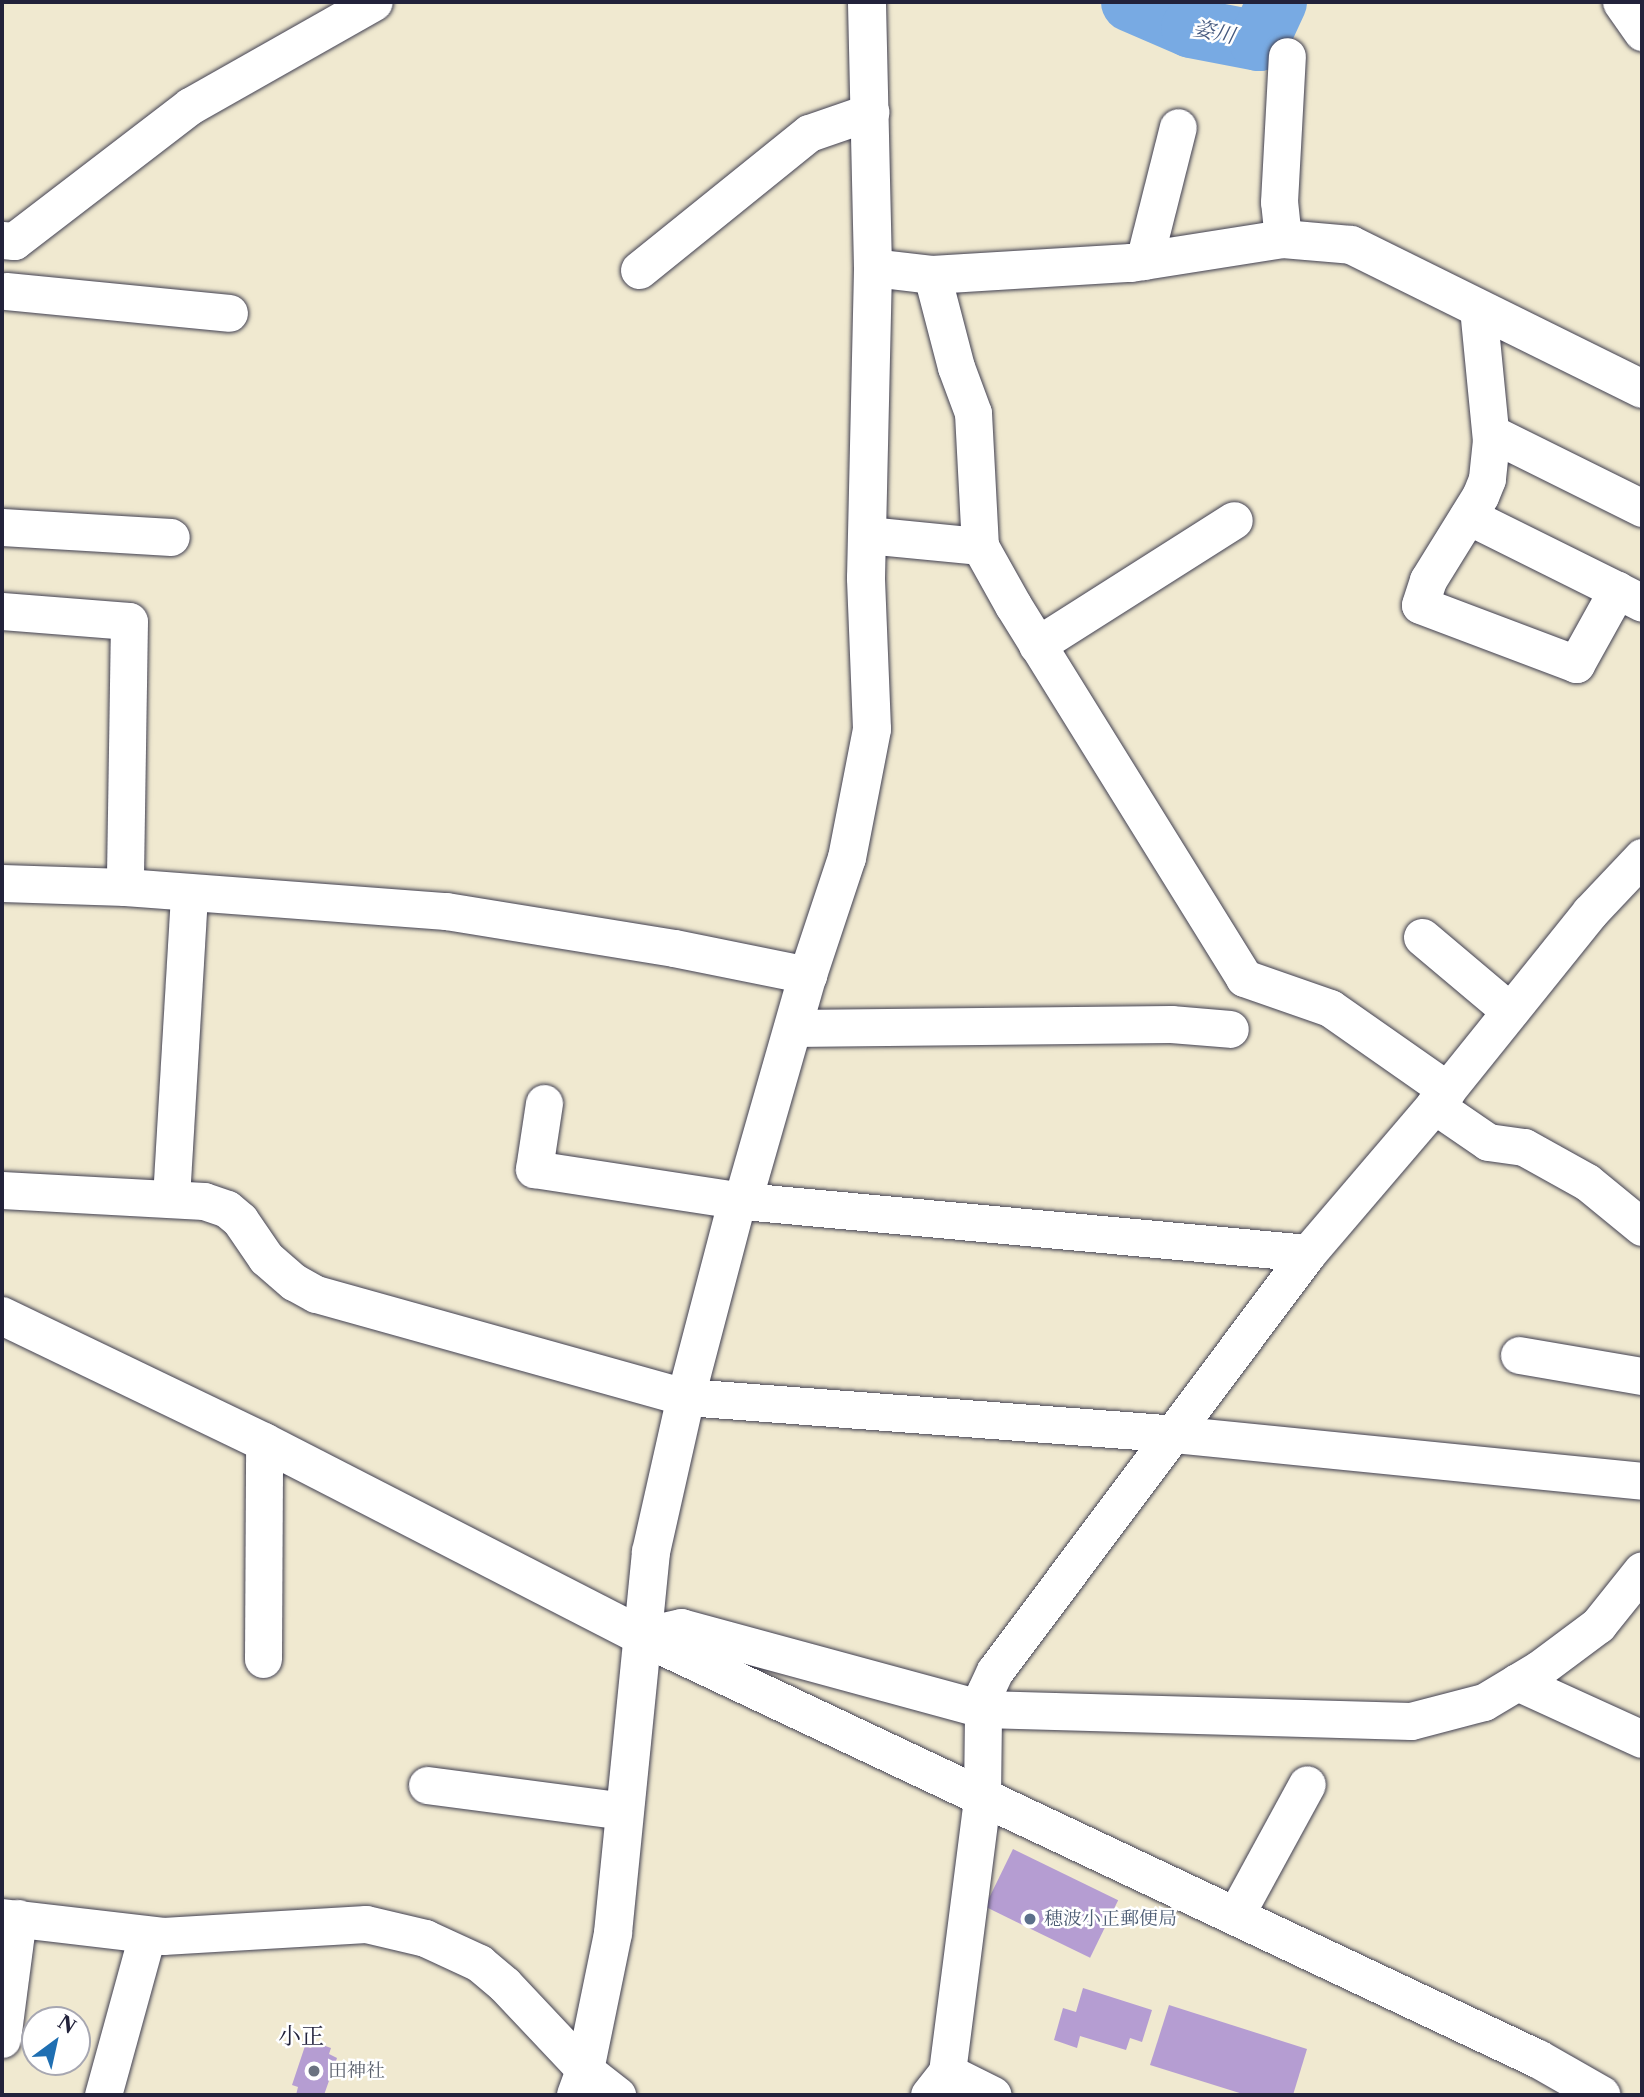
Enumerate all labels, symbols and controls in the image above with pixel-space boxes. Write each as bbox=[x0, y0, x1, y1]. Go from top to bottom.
water label: 姿川 bbox=[1191, 15, 1237, 49]
place label: 穂波小正郵便局 bbox=[1044, 1908, 1177, 1930]
marker: 穂波小正郵便局 bbox=[1022, 1911, 1038, 1927]
north arrow bbox=[21, 2006, 91, 2076]
text: N bbox=[53, 2010, 80, 2039]
district label: 小正 bbox=[278, 2022, 324, 2050]
place label: 田神社 bbox=[328, 2060, 385, 2082]
marker: 田神社 bbox=[306, 2063, 322, 2079]

